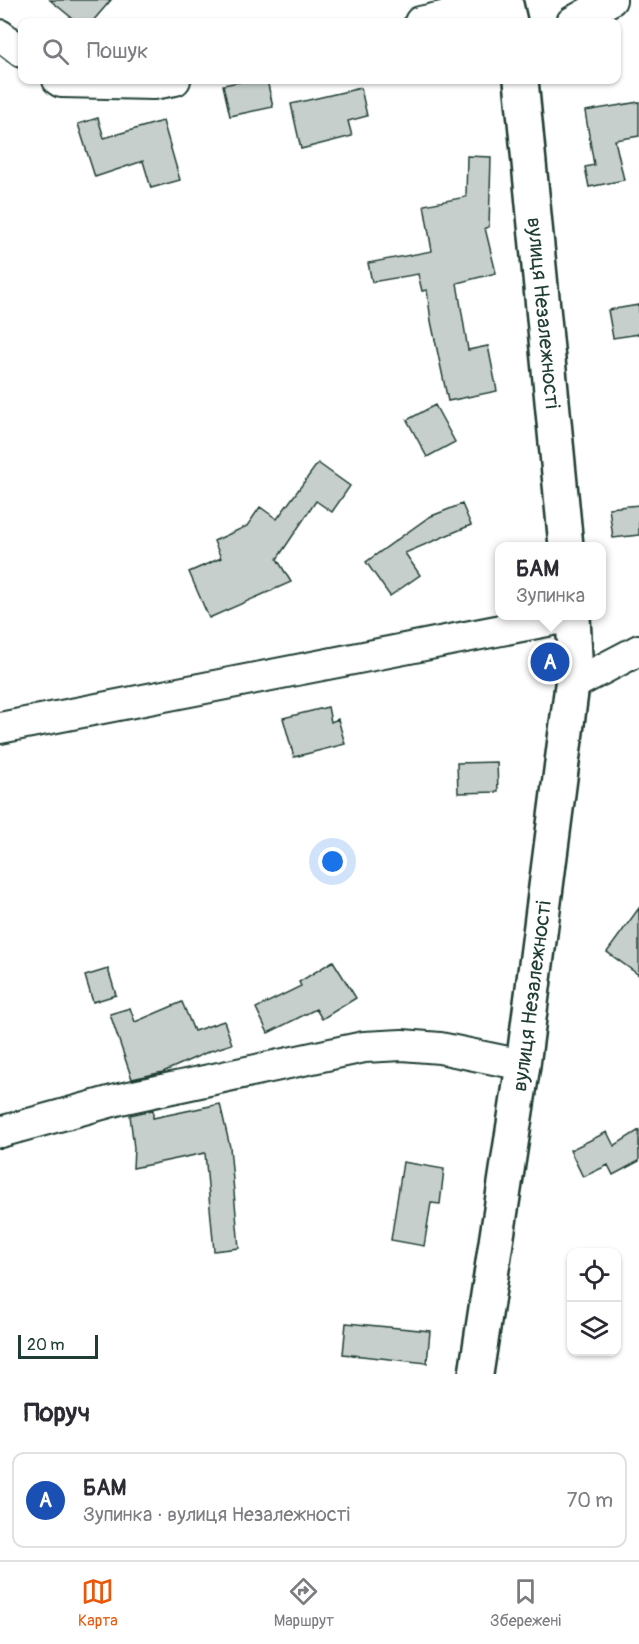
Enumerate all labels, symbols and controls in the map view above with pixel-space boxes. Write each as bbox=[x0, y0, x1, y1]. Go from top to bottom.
search box bbox=[18, 18, 621, 84]
icon: search bbox=[39, 35, 72, 68]
text: Пошук bbox=[87, 37, 148, 65]
street label: вулиця Незалежності bbox=[520, 216, 566, 410]
popup bbox=[495, 542, 606, 620]
text: БАМ bbox=[516, 555, 559, 583]
text: Зупинка bbox=[516, 583, 585, 608]
pin: A bbox=[530, 640, 570, 684]
your location bbox=[318, 847, 347, 876]
street label: вулиця Незалежності bbox=[506, 899, 558, 1093]
map controls bbox=[567, 1248, 621, 1356]
button: locate bbox=[567, 1248, 621, 1302]
button: layers bbox=[567, 1302, 621, 1356]
scale bar bbox=[18, 1332, 98, 1360]
text: 20 m bbox=[27, 1335, 65, 1355]
text: Поруч bbox=[24, 1397, 90, 1429]
text: БАМ bbox=[83, 1474, 126, 1502]
text: A bbox=[39, 1488, 52, 1513]
text: 70 m bbox=[567, 1488, 613, 1513]
text: Зупинка · вулиця Незалежності bbox=[83, 1502, 350, 1527]
tab: Карта bbox=[78, 1575, 118, 1631]
tab: Маршрут bbox=[274, 1575, 334, 1631]
tab: Збережені bbox=[490, 1575, 561, 1631]

